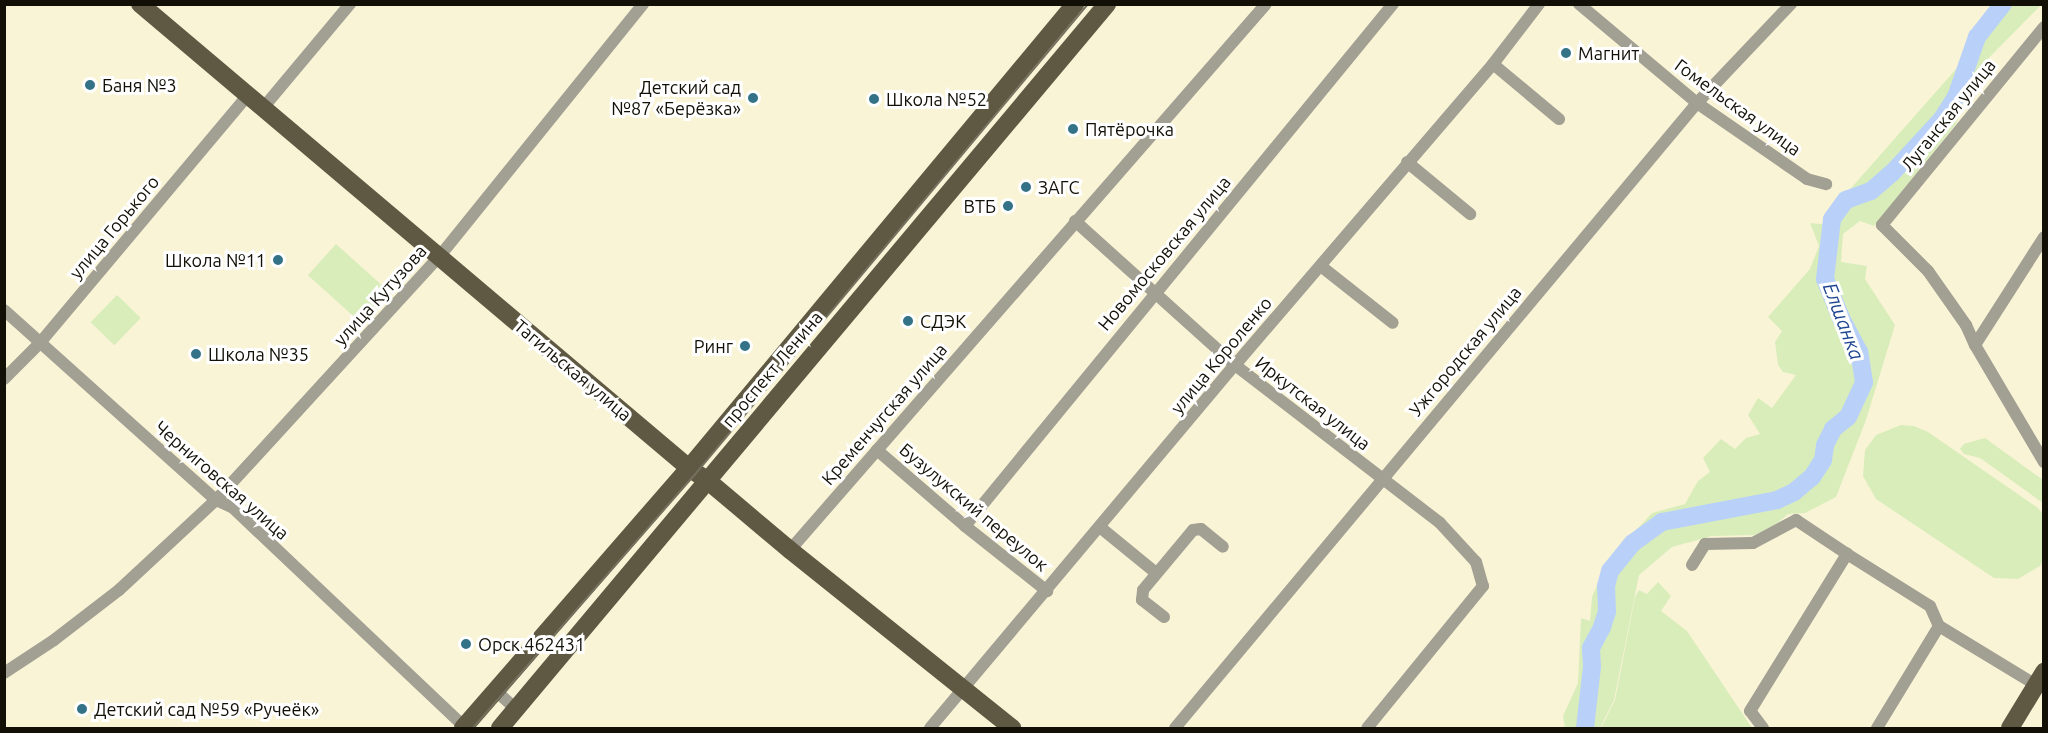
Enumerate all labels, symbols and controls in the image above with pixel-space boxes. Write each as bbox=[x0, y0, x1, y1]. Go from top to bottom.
place label: Магнит bbox=[1578, 42, 1639, 64]
marker: Магнит bbox=[1559, 46, 1573, 60]
street label: Гомельская улица bbox=[1671, 54, 1805, 160]
street label: Луганская улица bbox=[1896, 55, 2000, 175]
place label: Баня №3 bbox=[102, 74, 177, 96]
place label: Детский сад №87 «Берёзка» bbox=[611, 77, 741, 119]
marker: Баня №3 bbox=[83, 78, 97, 92]
place label: Школа №52 bbox=[886, 88, 987, 110]
marker: Детский сад №87 «Берёзка» bbox=[746, 91, 760, 105]
marker: Школа №52 bbox=[867, 92, 881, 106]
place label: Пятёрочка bbox=[1085, 118, 1174, 140]
marker: Пятёрочка bbox=[1066, 122, 1080, 136]
street label: улица Горького bbox=[65, 171, 163, 283]
street label: Новомосковская улица bbox=[1093, 171, 1235, 335]
place label: ЗАГС bbox=[1038, 176, 1079, 198]
marker: ЗАГС bbox=[1019, 180, 1033, 194]
place label: ВТБ bbox=[964, 195, 996, 217]
marker: ВТБ bbox=[1001, 199, 1015, 213]
street label: улица Кутузова bbox=[329, 240, 431, 350]
place label: Школа №11 bbox=[165, 249, 266, 271]
marker: Школа №11 bbox=[271, 253, 285, 267]
water label: Елшанка bbox=[1818, 279, 1870, 363]
street label: Ужгородская улица bbox=[1404, 282, 1526, 420]
street label: улица Короленко bbox=[1166, 292, 1276, 418]
street label: проспект Ленина bbox=[717, 307, 827, 431]
place label: СДЭК bbox=[920, 310, 966, 332]
marker: СДЭК bbox=[901, 314, 915, 328]
street label: Тагильская улица bbox=[510, 315, 636, 425]
place label: Ринг bbox=[694, 335, 733, 357]
marker: Ринг bbox=[738, 339, 752, 353]
street label: Кременчугская улица bbox=[817, 339, 951, 489]
place label: Школа №35 bbox=[208, 343, 309, 365]
marker: Школа №35 bbox=[189, 347, 203, 361]
street label: Иркутская улица bbox=[1251, 351, 1375, 455]
street label: Черниговская улица bbox=[151, 416, 293, 544]
street label: Бузулукский переулок bbox=[895, 438, 1053, 576]
place label: Орск 462431 bbox=[478, 633, 585, 655]
marker: Орск 462431 bbox=[459, 637, 473, 651]
place label: Детский сад №59 «Ручеёк» bbox=[94, 698, 319, 720]
marker: Детский сад №59 «Ручеёк» bbox=[75, 702, 89, 716]

